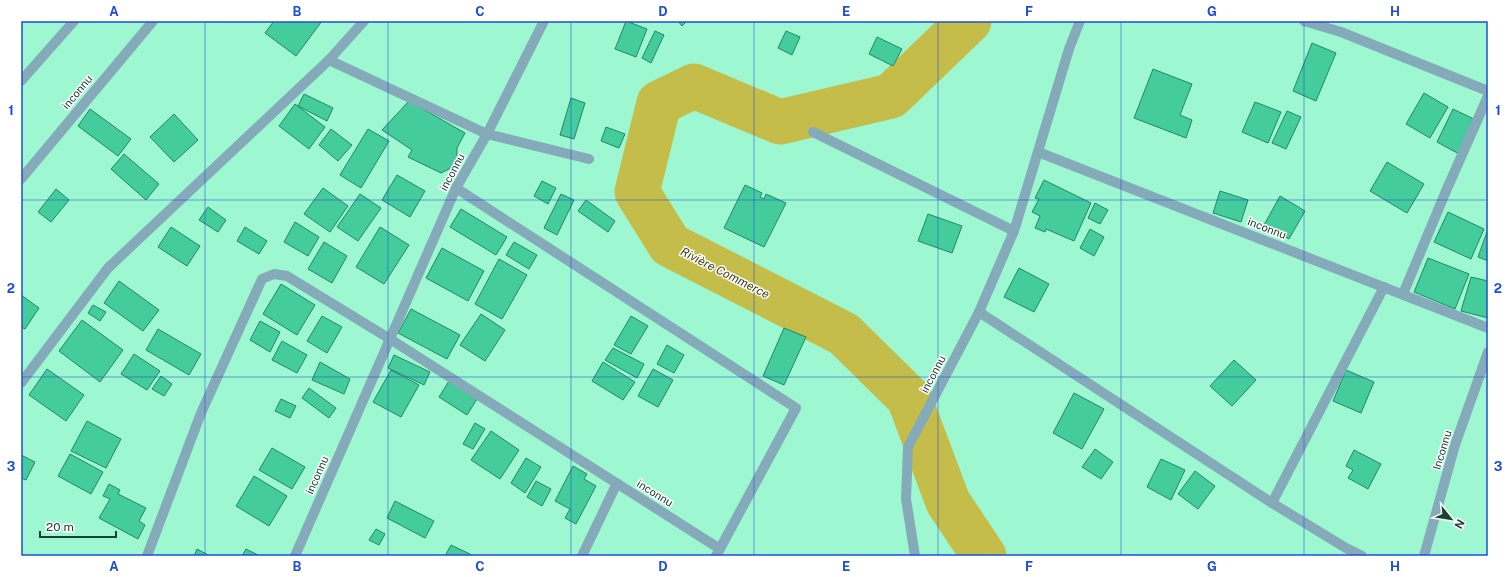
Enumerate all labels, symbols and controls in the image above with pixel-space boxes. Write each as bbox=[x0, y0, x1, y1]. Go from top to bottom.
text: A bbox=[109, 4, 119, 19]
text: B bbox=[293, 4, 302, 19]
text: C bbox=[475, 4, 485, 19]
text: D bbox=[658, 4, 668, 19]
text: E bbox=[842, 4, 850, 19]
text: F bbox=[1025, 4, 1033, 19]
text: G bbox=[1207, 4, 1217, 19]
text: H bbox=[1390, 4, 1400, 19]
street label: inconnu bbox=[59, 73, 95, 111]
text: 1 bbox=[8, 103, 14, 118]
text: 1 bbox=[1495, 103, 1501, 118]
street label: inconnu bbox=[437, 151, 467, 193]
street label: inconnu bbox=[1246, 215, 1288, 241]
water label: Rivière Commerce bbox=[678, 245, 772, 302]
text: 2 bbox=[7, 281, 15, 296]
text: 2 bbox=[1494, 281, 1502, 296]
street label: inconnu bbox=[918, 353, 948, 395]
street label: Inconnu bbox=[1430, 429, 1454, 471]
street label: inconnu bbox=[303, 454, 331, 496]
text: 3 bbox=[7, 459, 16, 474]
text: 3 bbox=[1494, 459, 1503, 474]
street label: inconnu bbox=[635, 477, 675, 509]
north arrow bbox=[1431, 499, 1471, 539]
scale bar bbox=[40, 513, 116, 539]
text: N bbox=[1452, 517, 1467, 531]
text: 20 m bbox=[46, 520, 74, 534]
text: A bbox=[109, 559, 119, 574]
text: B bbox=[293, 559, 302, 574]
text: C bbox=[475, 559, 485, 574]
text: D bbox=[658, 559, 668, 574]
text: E bbox=[842, 559, 850, 574]
text: F bbox=[1025, 559, 1033, 574]
text: G bbox=[1207, 559, 1217, 574]
text: H bbox=[1390, 559, 1400, 574]

